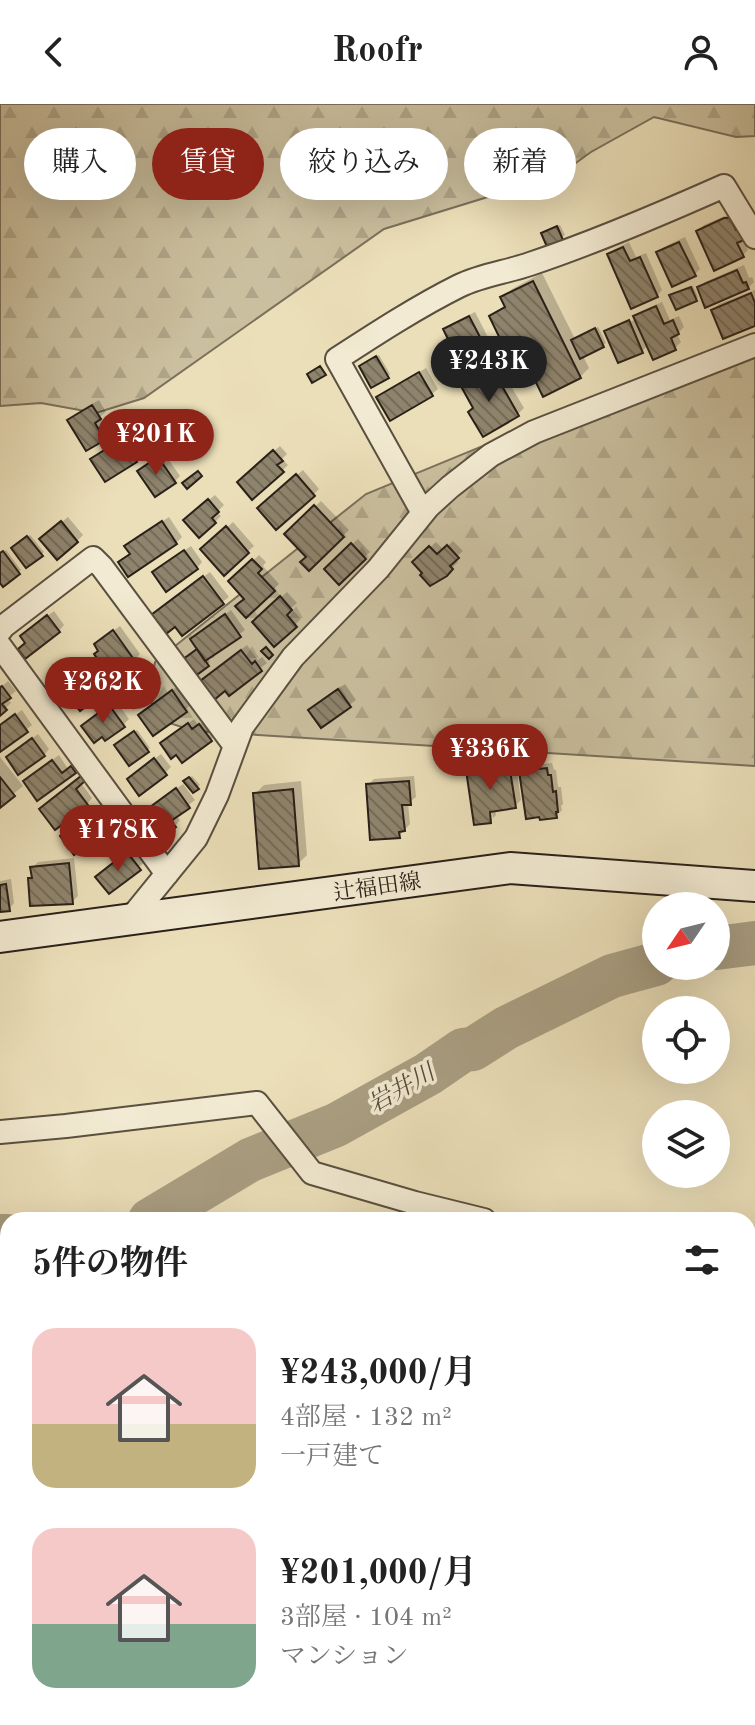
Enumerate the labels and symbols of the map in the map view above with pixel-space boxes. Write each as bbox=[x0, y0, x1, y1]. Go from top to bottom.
pin: ¥243K bbox=[433, 336, 545, 404]
pin: ¥201K bbox=[100, 409, 212, 477]
pin: ¥262K bbox=[47, 657, 159, 725]
pin: ¥336K bbox=[434, 724, 546, 792]
pin: ¥178K bbox=[62, 805, 174, 873]
street label: 辻福田線 bbox=[332, 869, 422, 905]
north arrow bbox=[642, 892, 730, 980]
water label: 岩井川 bbox=[363, 1057, 442, 1118]

